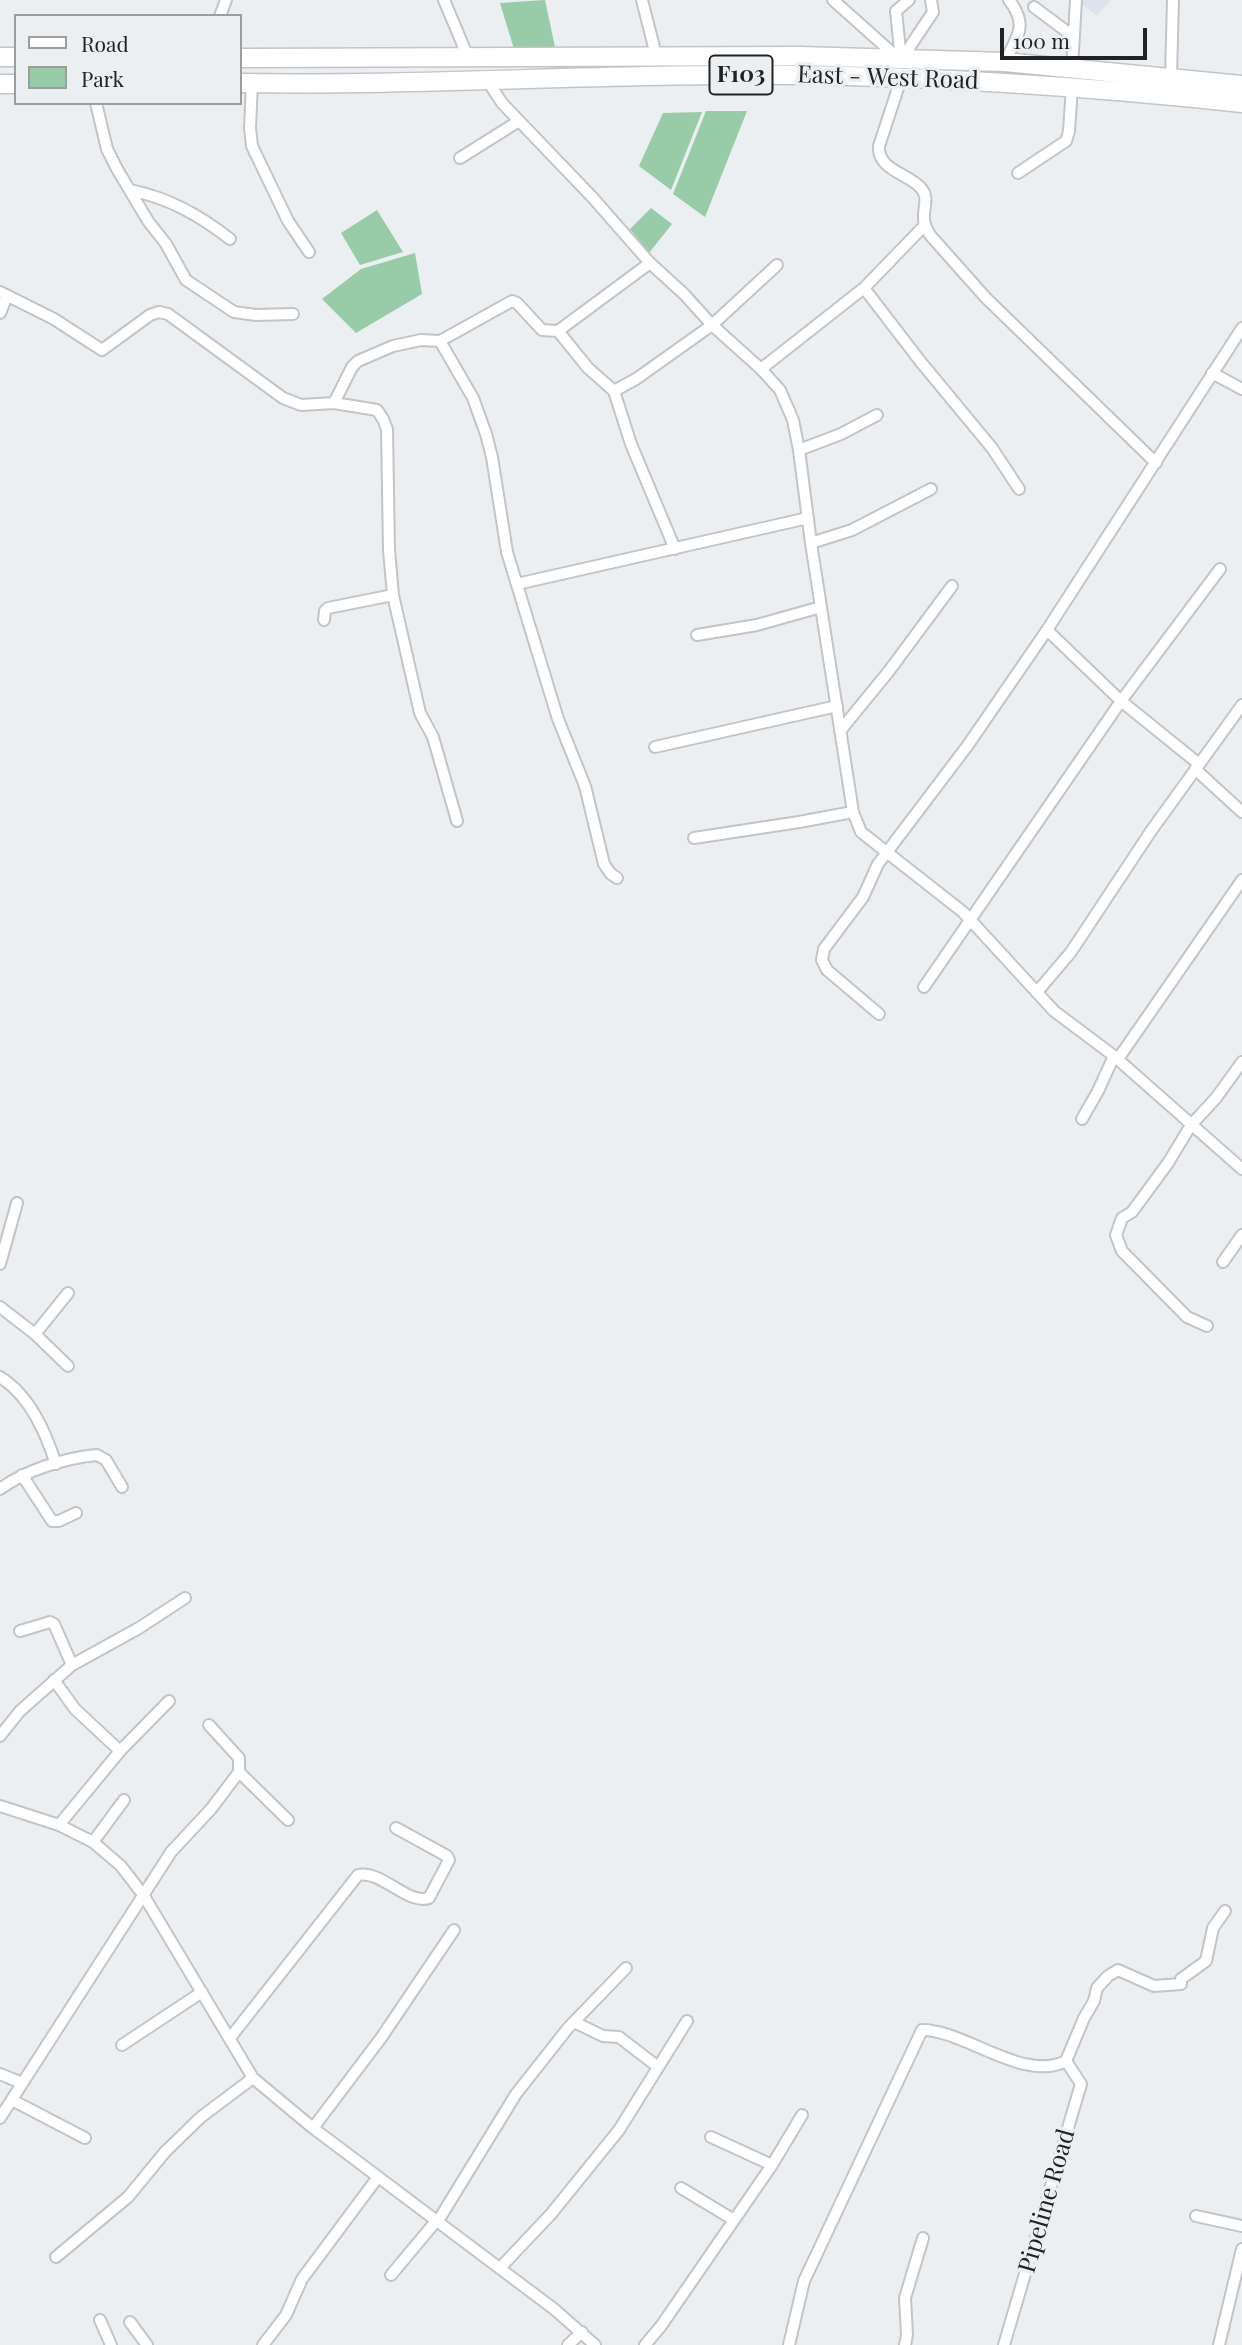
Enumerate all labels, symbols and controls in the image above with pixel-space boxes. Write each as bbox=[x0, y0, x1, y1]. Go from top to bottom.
legend bbox=[14, 14, 242, 105]
scale bar bbox=[1004, 14, 1151, 58]
text: 100 m bbox=[1013, 26, 1070, 54]
text: Road bbox=[81, 29, 129, 57]
road number: F103 bbox=[710, 55, 772, 94]
street label: East - West Road bbox=[797, 60, 979, 96]
text: Park bbox=[81, 64, 124, 92]
street label: Pipeline Road bbox=[1013, 2126, 1081, 2276]

